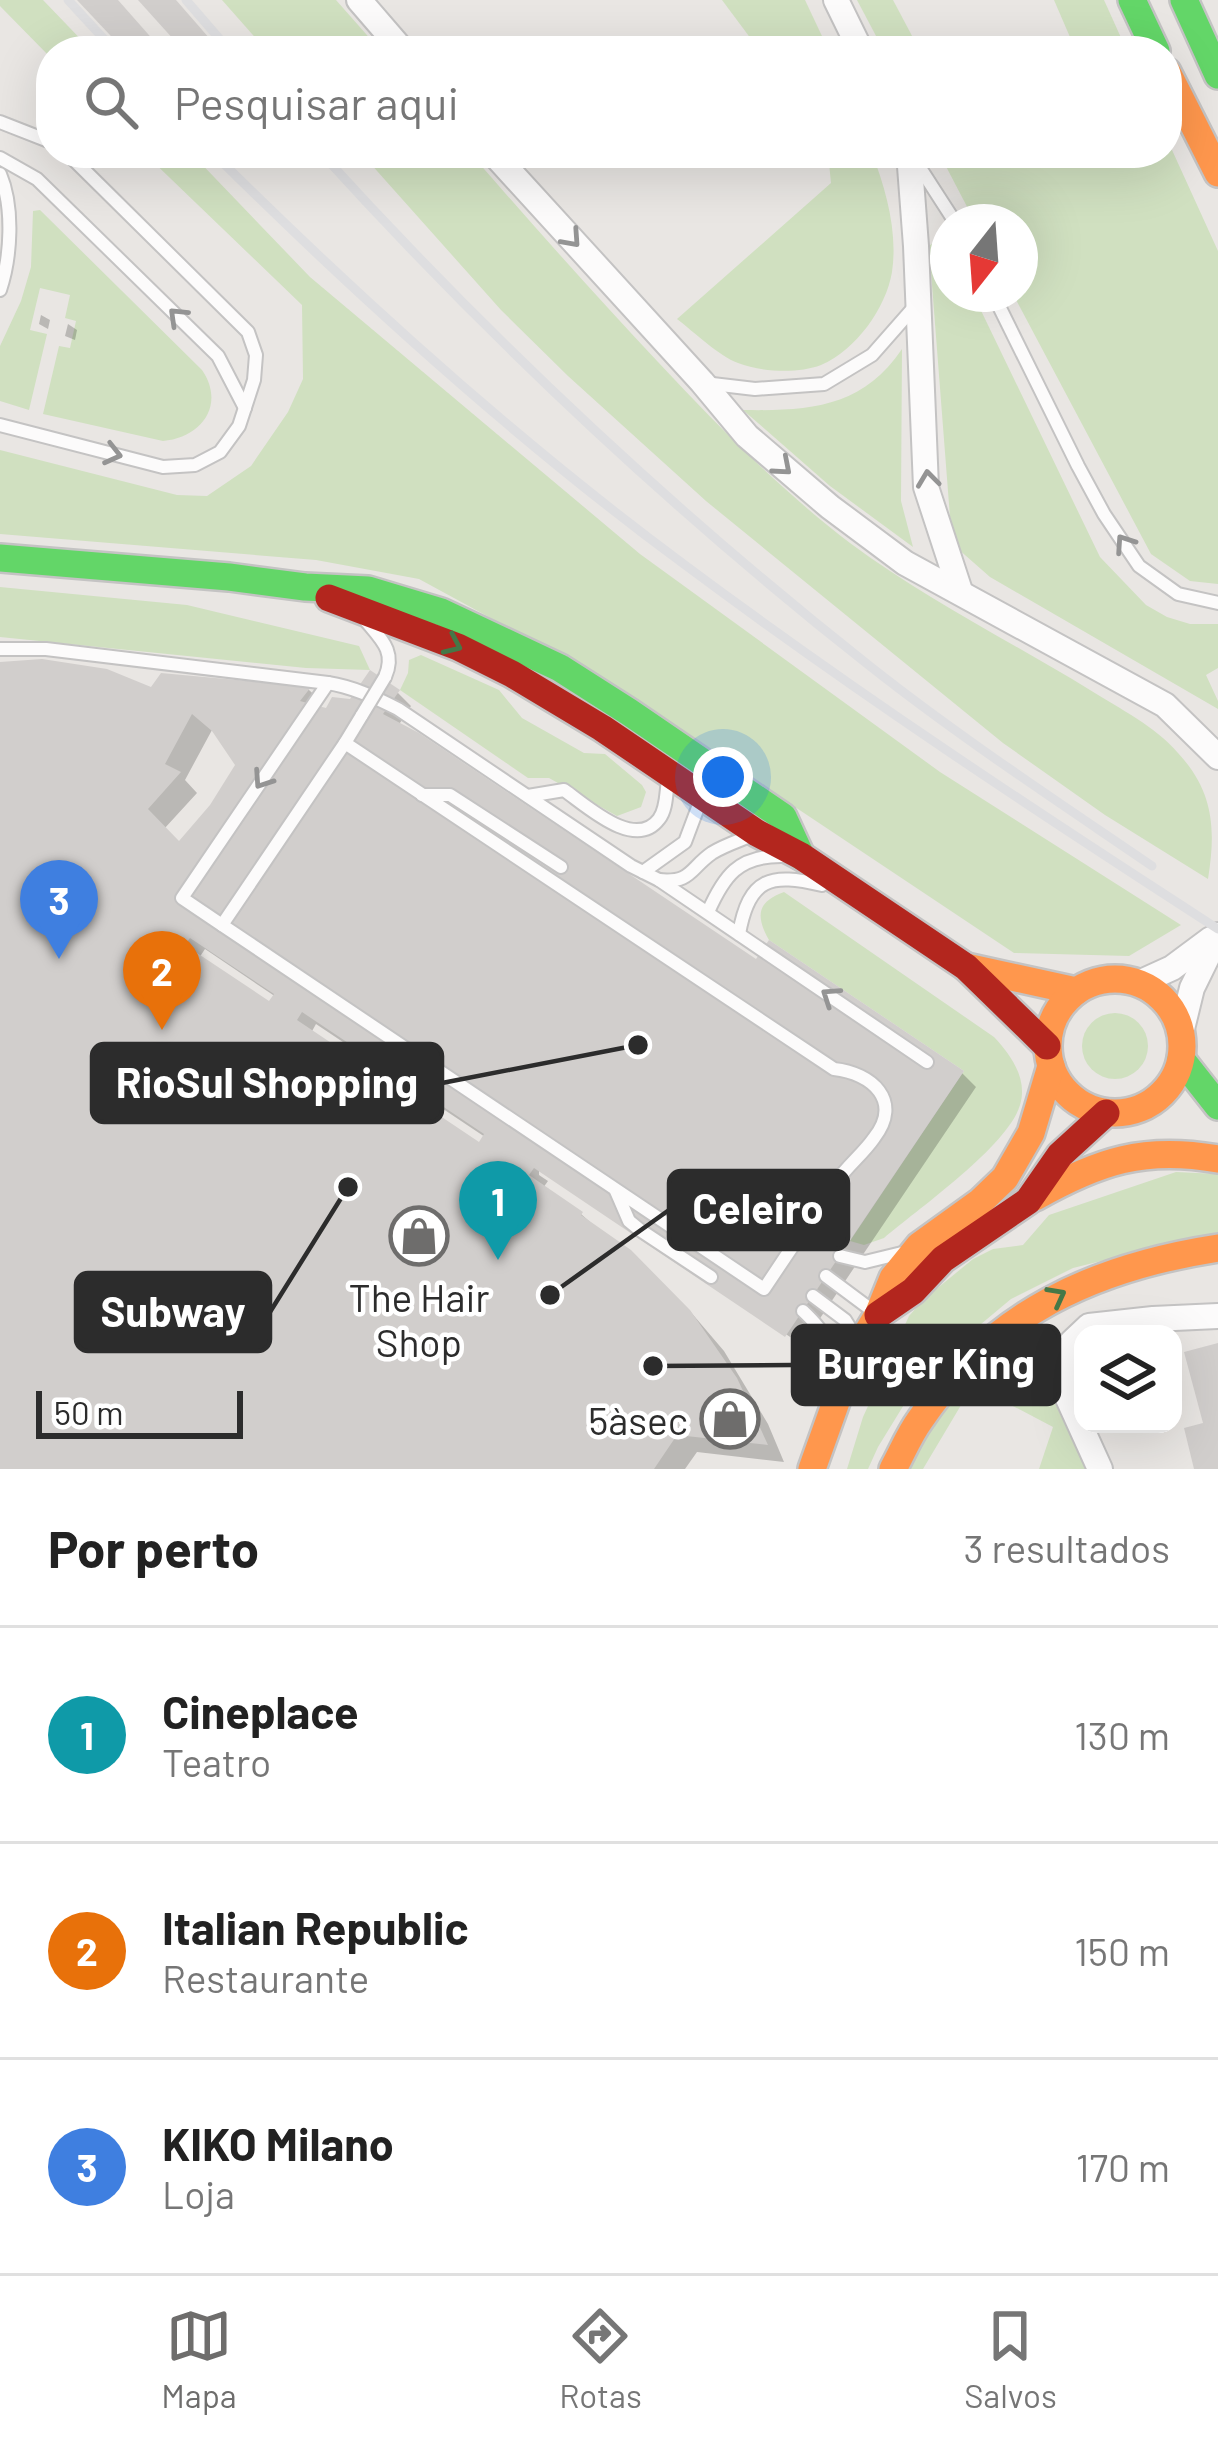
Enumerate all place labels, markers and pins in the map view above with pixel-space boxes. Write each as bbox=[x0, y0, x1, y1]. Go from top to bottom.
pin: 3 bbox=[20, 860, 98, 959]
pin: 2 bbox=[123, 931, 201, 1030]
callout: RioSul Shopping bbox=[92, 1044, 442, 1122]
pin: 1 bbox=[459, 1161, 537, 1260]
callout: Celeiro bbox=[669, 1171, 848, 1249]
shop icon: The Hair Shop bbox=[388, 1205, 450, 1267]
callout: Subway bbox=[76, 1273, 270, 1351]
place label: The Hair Shop bbox=[348, 1273, 490, 1365]
callout: Burger King bbox=[793, 1326, 1059, 1404]
shop icon: 5àsec bbox=[699, 1388, 761, 1450]
place label: 5àsec bbox=[588, 1396, 688, 1443]

